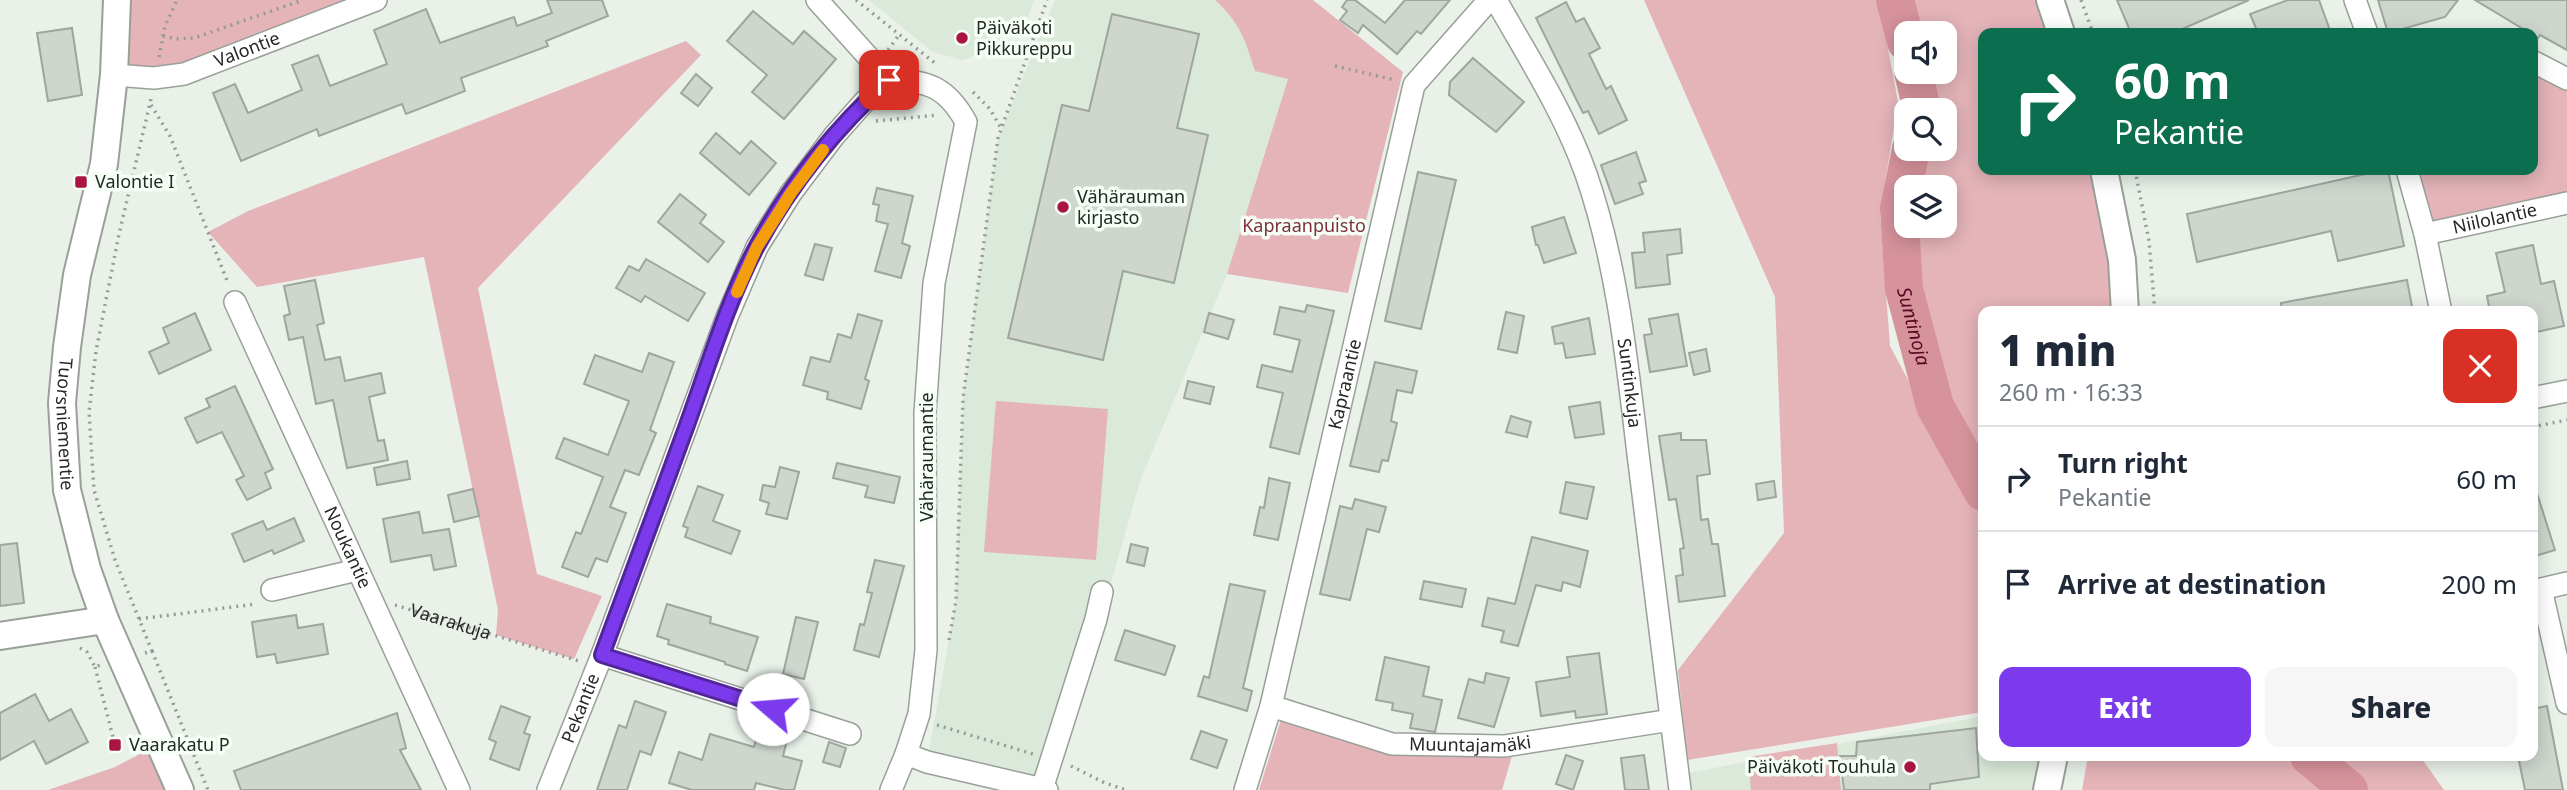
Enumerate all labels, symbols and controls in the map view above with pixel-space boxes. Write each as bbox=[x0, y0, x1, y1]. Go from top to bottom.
place label: Päiväkoti Pikkureppu bbox=[976, 15, 1072, 60]
map controls bbox=[1894, 21, 1957, 238]
button: sound bbox=[1894, 21, 1957, 84]
street label: Valontie bbox=[210, 25, 283, 72]
marker: Päiväkoti Pikkureppu bbox=[954, 30, 970, 46]
text: 60 m bbox=[2114, 47, 2231, 113]
pin bbox=[859, 50, 919, 110]
icon: right bbox=[1999, 56, 2090, 147]
icon: arrive bbox=[870, 61, 908, 99]
button: search bbox=[1894, 98, 1957, 161]
text: Pekantie bbox=[2114, 110, 2244, 153]
place label: Valontie I bbox=[95, 169, 174, 193]
marker: Valontie I bbox=[73, 174, 89, 190]
button: layers bbox=[1894, 175, 1957, 238]
place label: Vähärauman kirjasto bbox=[1077, 184, 1185, 229]
street label: Niilolantie bbox=[2450, 197, 2539, 239]
marker: Vähärauman kirjasto bbox=[1055, 199, 1071, 215]
park label: Kapraanpuisto bbox=[1242, 213, 1366, 237]
water label: Suntinoja bbox=[1891, 284, 1937, 369]
text: 1 min bbox=[1999, 321, 2116, 378]
button: close bbox=[2443, 329, 2517, 403]
street label: Kapraantie bbox=[1322, 337, 1366, 432]
street label: Suntinkuja bbox=[1613, 337, 1648, 429]
street label: Tuorsniementie bbox=[51, 357, 80, 491]
text: 260 m · 16:33 bbox=[1999, 376, 2143, 408]
street label: Vähäraumantie bbox=[914, 392, 938, 522]
text: Turn right bbox=[2058, 445, 2188, 481]
icon: right bbox=[1999, 460, 2037, 498]
text: 60 m bbox=[2456, 461, 2517, 497]
text: Pekantie bbox=[2058, 481, 2152, 513]
street label: Noukantie bbox=[319, 502, 378, 592]
icon: arrive bbox=[1999, 565, 2037, 603]
text: Arrive at destination bbox=[2058, 566, 2327, 602]
text: 200 m bbox=[2441, 566, 2517, 602]
street label: Vaarakuja bbox=[407, 597, 494, 645]
button: Exit bbox=[1999, 667, 2251, 747]
button: Share bbox=[2265, 667, 2517, 747]
street label: Pekantie bbox=[555, 669, 604, 746]
position arrow bbox=[736, 672, 810, 746]
street label: Muuntajamäki bbox=[1409, 729, 1533, 757]
place label: Vaarakatu P bbox=[129, 732, 230, 756]
marker: Vaarakatu P bbox=[107, 737, 123, 753]
place label: Päiväkoti Touhula bbox=[1747, 754, 1896, 778]
marker: Päiväkoti Touhula bbox=[1902, 759, 1918, 775]

